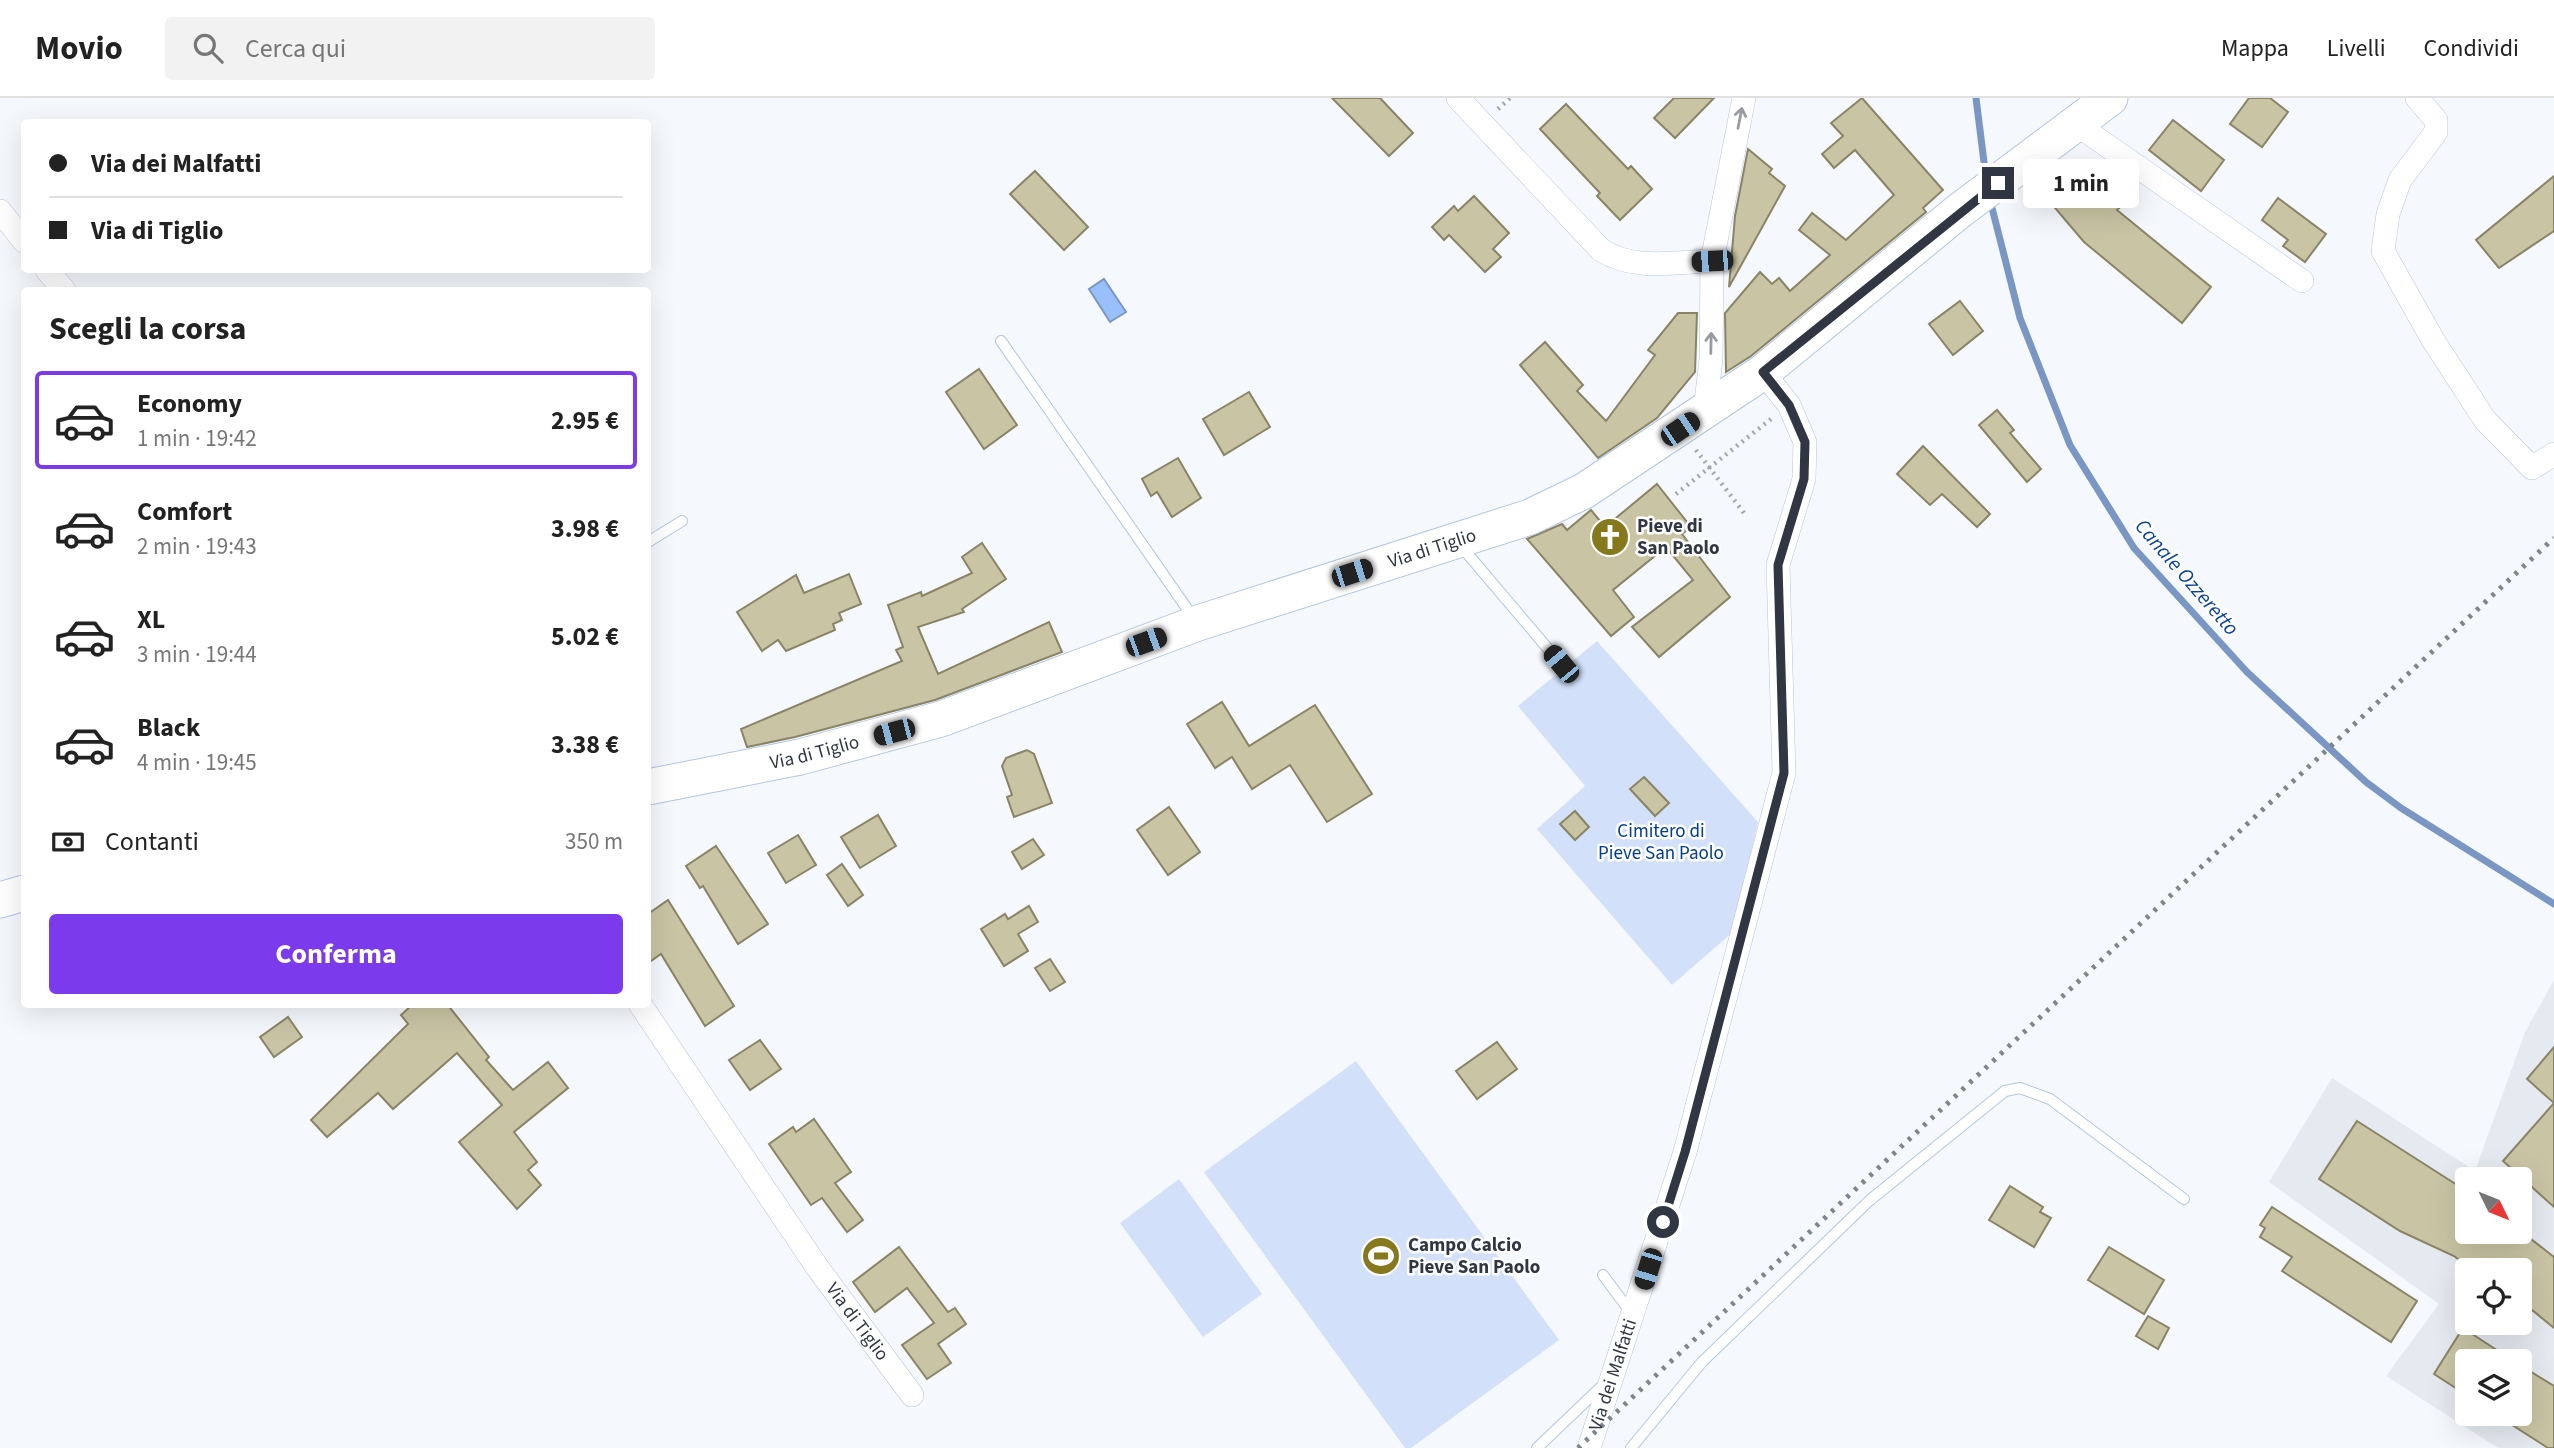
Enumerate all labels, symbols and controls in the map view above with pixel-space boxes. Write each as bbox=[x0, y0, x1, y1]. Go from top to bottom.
search box bbox=[165, 17, 655, 80]
text: Movio bbox=[35, 25, 123, 72]
icon: search bbox=[189, 29, 227, 67]
text: Cerca qui bbox=[245, 30, 346, 67]
text: Mappa bbox=[2221, 31, 2289, 66]
text: Livelli bbox=[2327, 31, 2386, 66]
text: Condividi bbox=[2424, 31, 2519, 66]
one-way arrow bbox=[1734, 107, 1748, 130]
text: Via dei Malfatti bbox=[91, 145, 261, 182]
callout: 1 min bbox=[2022, 158, 2138, 208]
route end bbox=[1982, 167, 2014, 199]
text: 1 min bbox=[2053, 167, 2109, 200]
text: Via di Tiglio bbox=[91, 212, 223, 249]
car bbox=[1691, 249, 1734, 273]
text: Scegli la corsa bbox=[49, 306, 246, 352]
one-way arrow bbox=[1704, 332, 1718, 355]
text: Economy bbox=[137, 385, 242, 422]
icon: car bbox=[53, 389, 116, 452]
text: 2.95 € bbox=[551, 402, 619, 439]
car bbox=[1657, 409, 1704, 449]
text: 1 min · 19:42 bbox=[137, 422, 257, 455]
text: Comfort bbox=[137, 493, 232, 530]
icon: car bbox=[53, 497, 116, 560]
text: 3.98 € bbox=[551, 510, 619, 547]
water label: Canale Ozzeretto bbox=[2128, 512, 2246, 642]
place label: Pieve di San Paolo bbox=[1637, 513, 1719, 562]
church icon: Pieve di San Paolo bbox=[1589, 516, 1631, 558]
street label: Via di Tiglio bbox=[1384, 522, 1480, 575]
text: 2 min · 19:43 bbox=[137, 530, 257, 563]
car bbox=[1329, 557, 1376, 589]
text: XL bbox=[137, 601, 165, 638]
icon: car bbox=[53, 605, 116, 668]
text: 5.02 € bbox=[551, 618, 619, 655]
car bbox=[1123, 625, 1170, 659]
text: 3 min · 19:44 bbox=[137, 638, 257, 671]
car bbox=[1540, 641, 1583, 687]
text: Black bbox=[137, 709, 200, 746]
icon: car bbox=[53, 713, 116, 776]
car bbox=[871, 716, 918, 748]
text: 3.38 € bbox=[551, 726, 619, 763]
street label: Via di Tiglio bbox=[767, 728, 862, 776]
text: 4 min · 19:45 bbox=[137, 746, 257, 779]
park label: Cimitero di Pieve San Paolo bbox=[1598, 818, 1724, 867]
icon: cash bbox=[49, 823, 87, 861]
text: Contanti bbox=[105, 823, 199, 860]
text: 350 m bbox=[565, 825, 623, 858]
button: Conferma bbox=[49, 914, 623, 994]
north arrow bbox=[2455, 1167, 2532, 1244]
map controls bbox=[2455, 1167, 2532, 1426]
route start bbox=[1647, 1206, 1679, 1238]
place label: Campo Calcio Pieve San Paolo bbox=[1408, 1232, 1540, 1281]
sports icon: Campo Calcio Pieve San Paolo bbox=[1360, 1235, 1402, 1277]
car bbox=[1632, 1246, 1665, 1292]
button: locate bbox=[2455, 1258, 2532, 1335]
street label: Via di Tiglio bbox=[819, 1277, 896, 1366]
street label: Via dei Malfatti bbox=[1582, 1315, 1644, 1434]
button: layers bbox=[2455, 1349, 2532, 1426]

